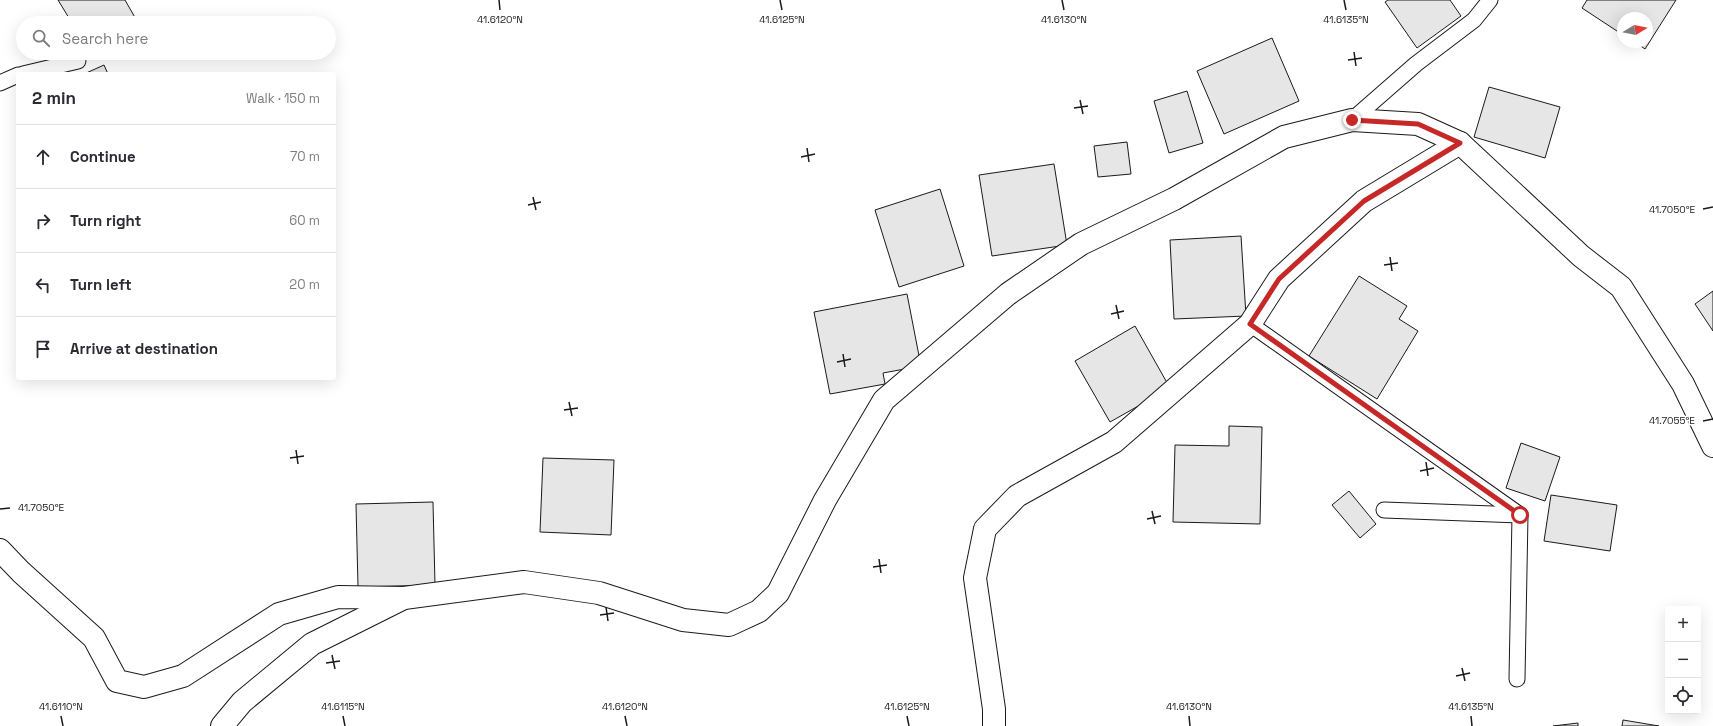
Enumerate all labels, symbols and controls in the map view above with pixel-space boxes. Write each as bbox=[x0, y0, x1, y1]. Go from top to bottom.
north arrow bbox=[1617, 12, 1653, 48]
text: 41.6120°N bbox=[477, 13, 523, 26]
text: 41.6125°N bbox=[759, 13, 805, 26]
text: 41.6130°N bbox=[1041, 13, 1087, 26]
text: 41.6135°N bbox=[1323, 13, 1369, 26]
search box bbox=[16, 16, 336, 60]
icon: search bbox=[30, 27, 52, 49]
text: Search here bbox=[62, 29, 148, 48]
text: 2 min bbox=[32, 87, 76, 109]
text: Walk · 150 m bbox=[246, 90, 320, 107]
route end bbox=[1343, 111, 1361, 129]
icon: ahead bbox=[32, 146, 54, 168]
text: Continue bbox=[70, 147, 136, 166]
text: 70 m bbox=[290, 148, 320, 165]
text: 41.7050°E bbox=[1649, 203, 1695, 216]
icon: right bbox=[32, 210, 54, 232]
text: Turn right bbox=[70, 211, 141, 230]
text: 60 m bbox=[289, 212, 320, 229]
icon: left bbox=[32, 274, 54, 296]
text: Turn left bbox=[70, 275, 132, 294]
text: 20 m bbox=[289, 276, 320, 293]
icon: arrive bbox=[32, 338, 54, 360]
text: Arrive at destination bbox=[70, 339, 218, 358]
text: 41.7055°E bbox=[1649, 414, 1695, 427]
text: 41.7050°E bbox=[18, 501, 64, 514]
route start bbox=[1511, 506, 1529, 524]
map controls bbox=[1665, 606, 1701, 714]
button: + bbox=[1665, 606, 1701, 642]
button: − bbox=[1665, 642, 1701, 678]
button: locate bbox=[1665, 678, 1701, 714]
text: 41.6110°N bbox=[39, 700, 83, 713]
text: 41.6115°N bbox=[321, 700, 365, 713]
text: 41.6120°N bbox=[602, 700, 648, 713]
text: 41.6125°N bbox=[884, 700, 930, 713]
text: 41.6130°N bbox=[1166, 700, 1212, 713]
text: 41.6135°N bbox=[1448, 700, 1494, 713]

